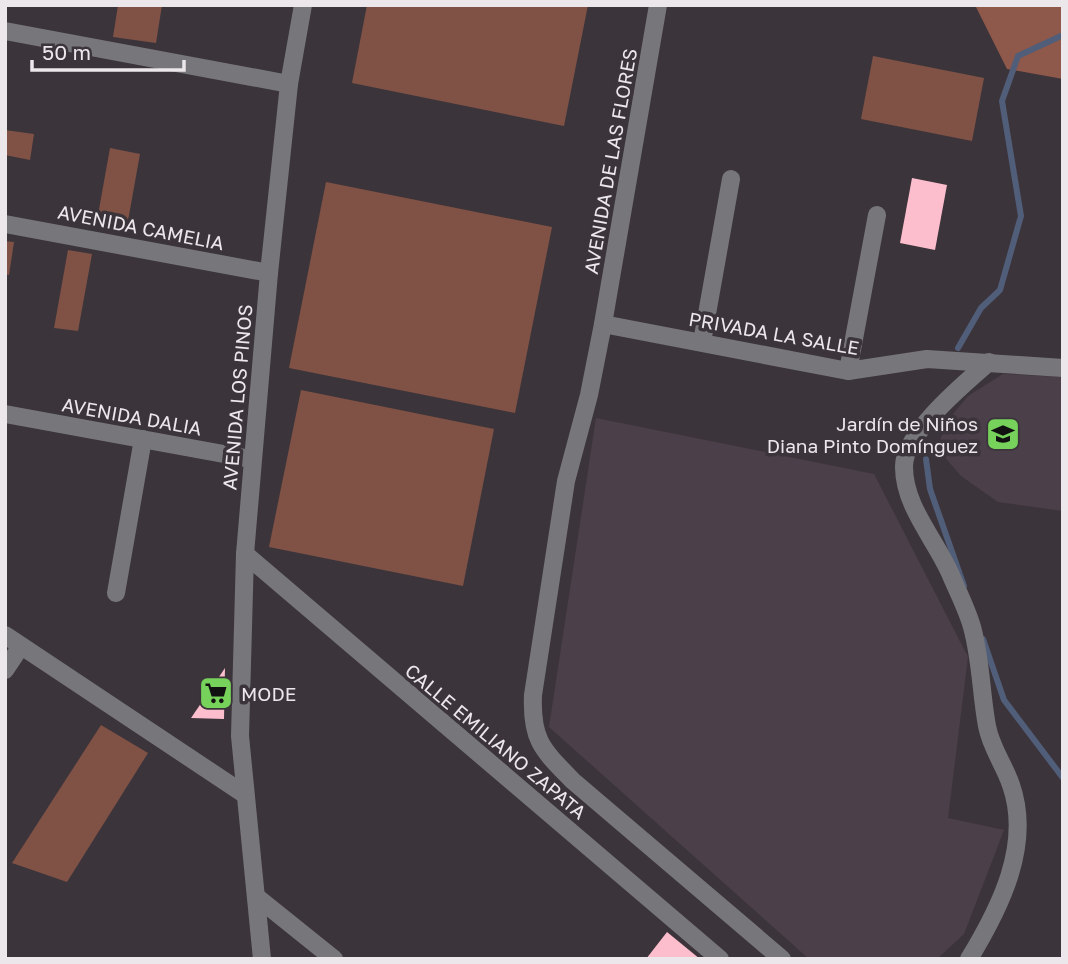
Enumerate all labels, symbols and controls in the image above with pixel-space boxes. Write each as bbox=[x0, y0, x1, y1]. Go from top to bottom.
scale bar bbox=[32, 28, 184, 72]
text: 50 m bbox=[42, 39, 91, 65]
street label: AVENIDA DE LAS FLORES bbox=[579, 46, 641, 276]
street label: AVENIDA CAMELIA bbox=[56, 200, 226, 254]
street label: AVENIDA LOS PINOS bbox=[217, 303, 257, 491]
street label: PRIVADA LA SALLE bbox=[687, 307, 861, 359]
street label: AVENIDA DALIA bbox=[60, 392, 204, 440]
place label: Jardín de Niños Diana Pinto Domínguez bbox=[767, 412, 978, 457]
school or university icon: Jardín de Niños Diana Pinto Domínguez bbox=[984, 415, 1022, 453]
street label: CALLE EMILIANO ZAPATA bbox=[401, 659, 591, 824]
supermarket icon: MODE bbox=[197, 674, 235, 712]
place label: MODE bbox=[241, 682, 296, 705]

